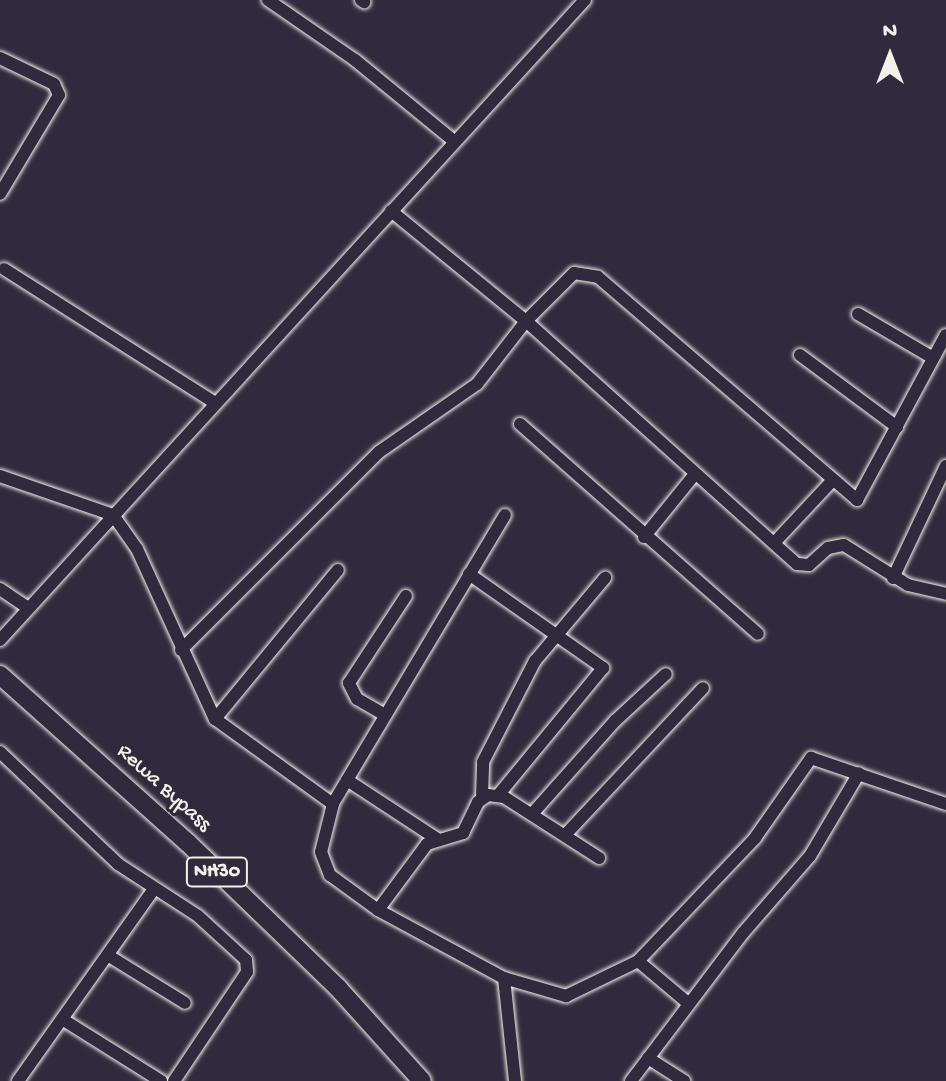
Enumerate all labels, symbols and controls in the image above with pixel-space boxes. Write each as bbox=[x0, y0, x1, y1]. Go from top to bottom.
north arrow bbox=[850, 16, 930, 96]
text: N bbox=[883, 19, 897, 45]
street label: Rewa Bypass bbox=[110, 739, 216, 839]
road number: NH30 bbox=[185, 856, 249, 888]

